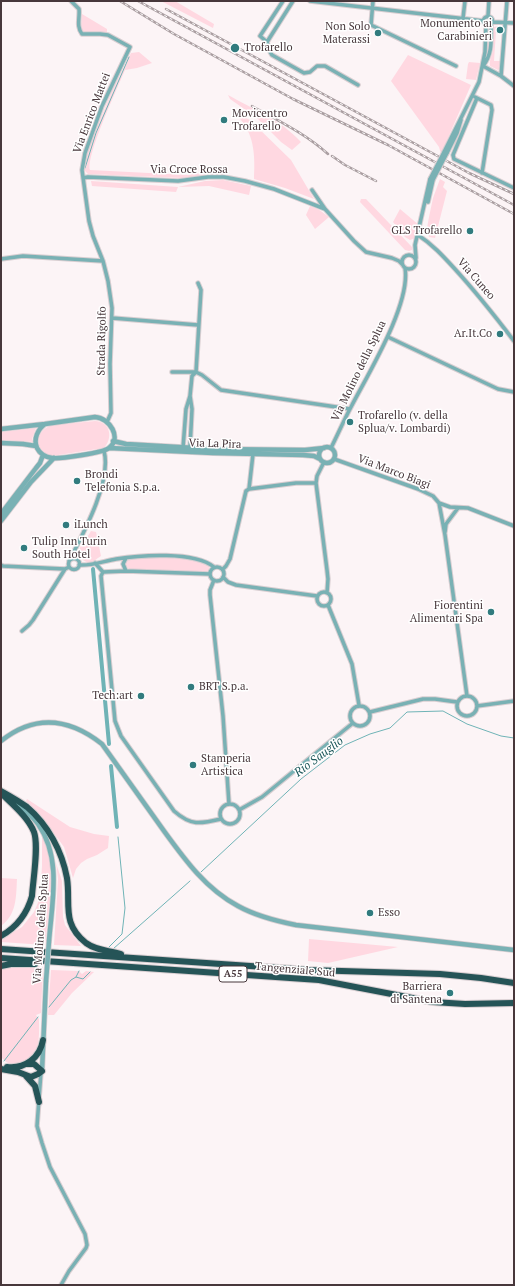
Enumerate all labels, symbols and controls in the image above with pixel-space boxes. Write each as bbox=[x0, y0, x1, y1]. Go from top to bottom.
place label: Monumento ai Carabinieri bbox=[420, 17, 492, 43]
place label: Non Solo Materassi bbox=[323, 20, 370, 46]
marker: Monumento ai Carabinieri bbox=[495, 25, 505, 35]
marker: Non Solo Materassi bbox=[373, 28, 383, 38]
place label: Trofarello bbox=[244, 41, 293, 55]
marker: Trofarello bbox=[229, 42, 241, 54]
street label: Via Enrico Mattei bbox=[71, 71, 113, 155]
place label: Movicentro Trofarello bbox=[232, 107, 288, 133]
marker: Movicentro Trofarello bbox=[219, 115, 229, 125]
street label: Via Croce Rossa bbox=[150, 163, 228, 177]
place label: GLS Trofarello bbox=[391, 224, 462, 238]
marker: GLS Trofarello bbox=[465, 226, 475, 236]
street label: Via Cuneo bbox=[454, 256, 498, 302]
street label: Strada Rigolfo bbox=[95, 306, 109, 376]
street label: Via Molino della Splua bbox=[329, 319, 389, 423]
place label: Ar.It.Co bbox=[454, 327, 492, 341]
marker: Ar.It.Co bbox=[495, 329, 505, 339]
place label: Trofarello (v. della Splua/v. Lombardi) bbox=[358, 409, 451, 435]
marker: Trofarello (v. della Splua/v. Lombardi) bbox=[345, 417, 355, 427]
street label: Via La Pira bbox=[188, 436, 242, 452]
street label: Via Marco Biagi bbox=[356, 452, 432, 492]
place label: Brondi Telefonia S.p.a. bbox=[85, 468, 160, 494]
marker: Brondi Telefonia S.p.a. bbox=[72, 476, 82, 486]
place label: iLunch bbox=[74, 518, 108, 532]
marker: iLunch bbox=[61, 520, 71, 530]
place label: Tulip Inn Turin South Hotel bbox=[32, 535, 107, 561]
marker: Tulip Inn Turin South Hotel bbox=[19, 543, 29, 553]
place label: Fiorentini Alimentari Spa bbox=[410, 599, 483, 625]
marker: Fiorentini Alimentari Spa bbox=[486, 607, 496, 617]
place label: BRT S.p.a. bbox=[199, 680, 249, 694]
marker: BRT S.p.a. bbox=[186, 682, 196, 692]
place label: Tech:art bbox=[92, 689, 133, 703]
marker: Tech:art bbox=[136, 691, 146, 701]
water label: Rio Sauglio bbox=[292, 734, 346, 780]
place label: Stamperia Artistica bbox=[201, 752, 251, 778]
marker: Stamperia Artistica bbox=[188, 760, 198, 770]
street label: Via Molino della Splua bbox=[31, 873, 51, 985]
place label: Esso bbox=[378, 906, 400, 920]
marker: Esso bbox=[365, 908, 375, 918]
street label: Tangenziale Sud bbox=[254, 960, 336, 980]
road number: A55 bbox=[219, 966, 247, 982]
place label: Barriera di Santena bbox=[390, 980, 442, 1006]
marker: Barriera di Santena bbox=[445, 988, 455, 998]

